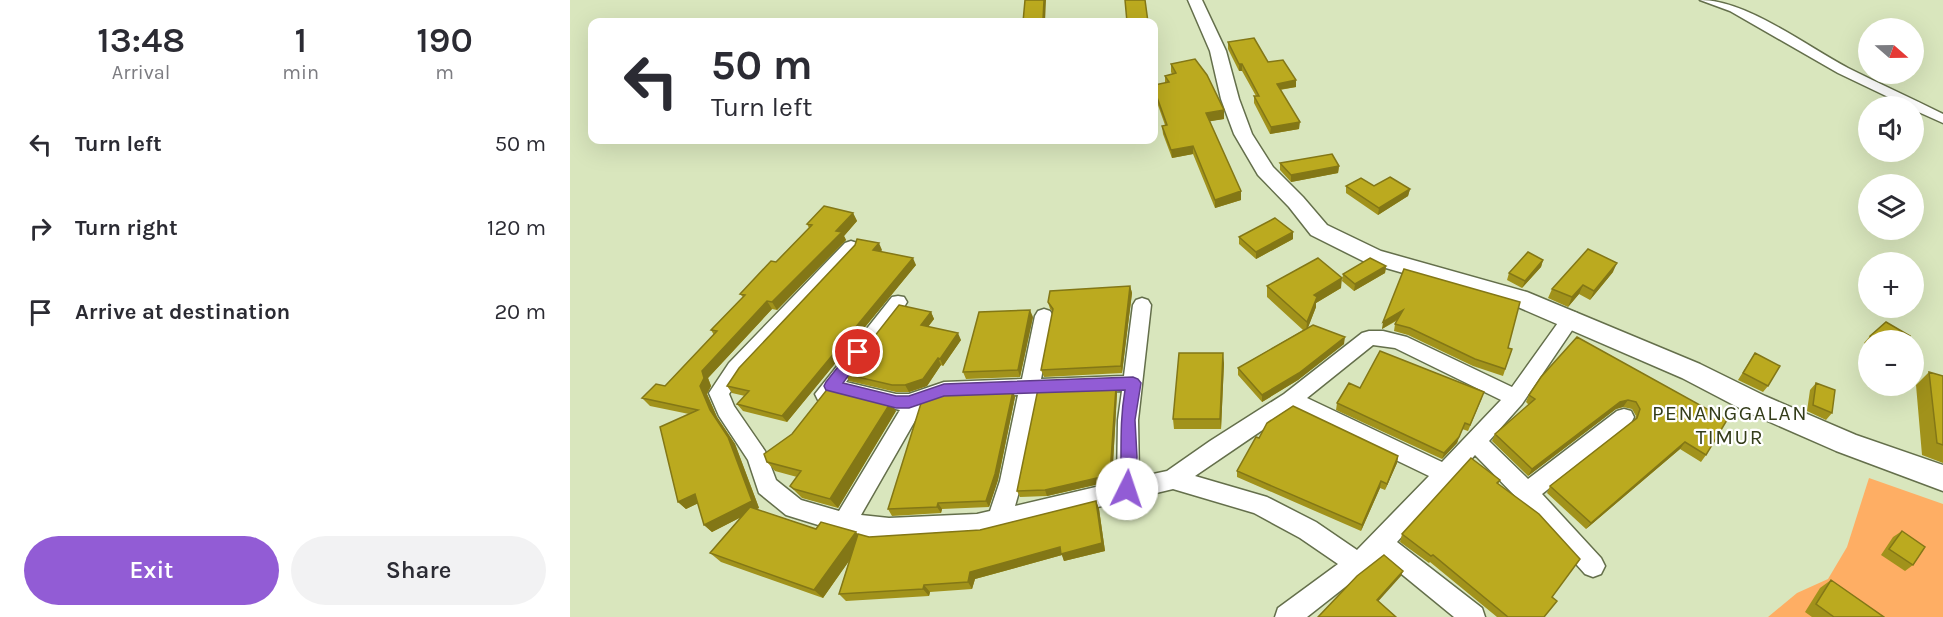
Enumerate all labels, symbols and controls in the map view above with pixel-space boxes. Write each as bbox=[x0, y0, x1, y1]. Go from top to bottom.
north arrow bbox=[1858, 18, 1924, 84]
map controls bbox=[1858, 18, 1924, 396]
text: 13:48 bbox=[97, 19, 185, 61]
text: 1 bbox=[294, 19, 307, 61]
text: 190 bbox=[416, 19, 473, 61]
text: 50 m bbox=[711, 40, 813, 90]
icon: left bbox=[612, 42, 690, 120]
text: Arrival bbox=[112, 61, 170, 84]
text: min bbox=[282, 61, 319, 84]
text: m bbox=[435, 61, 454, 84]
text: Turn left bbox=[711, 91, 812, 123]
button: sound bbox=[1858, 96, 1924, 162]
icon: left bbox=[24, 128, 57, 161]
text: Turn left bbox=[75, 131, 162, 157]
text: 50 m bbox=[495, 131, 546, 157]
button: layers bbox=[1858, 174, 1924, 240]
icon: right bbox=[24, 212, 57, 245]
text: Turn right bbox=[75, 215, 178, 241]
text: 120 m bbox=[487, 215, 546, 241]
button: + bbox=[1858, 252, 1924, 318]
icon: arrive bbox=[24, 296, 57, 329]
text: Arrive at destination bbox=[75, 299, 290, 325]
text: 20 m bbox=[494, 299, 546, 325]
pin bbox=[832, 326, 883, 377]
button: − bbox=[1858, 330, 1924, 396]
icon: arrive bbox=[841, 335, 874, 368]
district label: PENANGGALAN TIMUR bbox=[1652, 401, 1808, 449]
position arrow bbox=[1095, 457, 1159, 521]
button: Exit bbox=[24, 536, 279, 605]
button: Share bbox=[291, 536, 546, 605]

